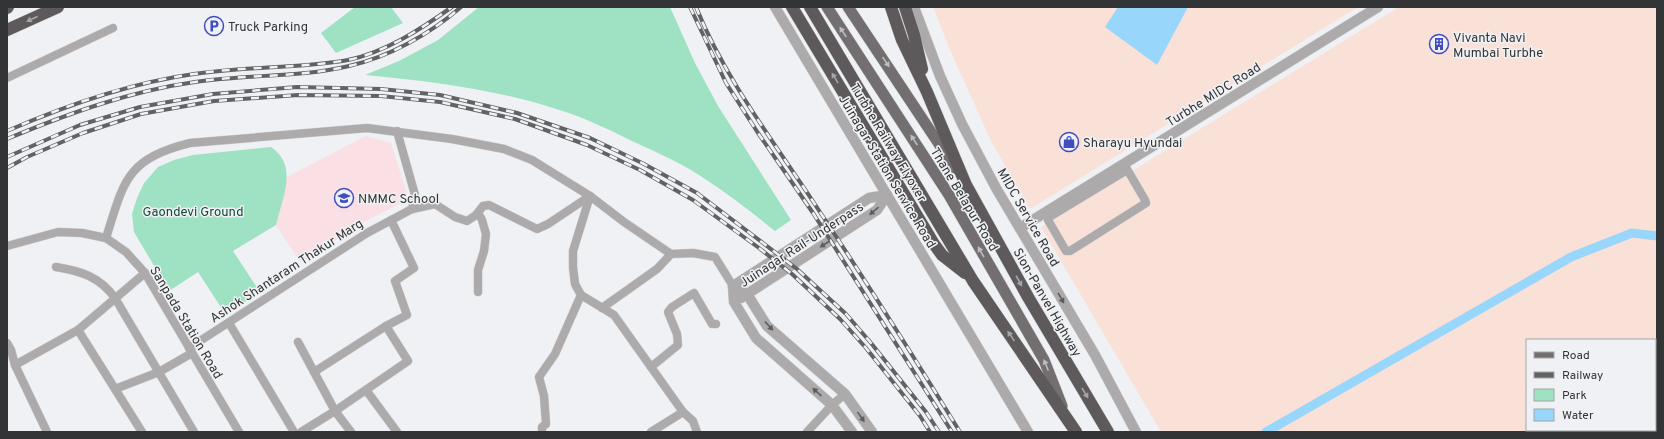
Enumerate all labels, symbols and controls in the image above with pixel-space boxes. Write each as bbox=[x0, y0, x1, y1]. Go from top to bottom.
parking icon: Truck Parking bbox=[203, 15, 225, 37]
one-way arrow bbox=[27, 16, 38, 22]
place label: Truck Parking bbox=[228, 20, 308, 36]
one-way arrow bbox=[839, 26, 846, 38]
place label: Vivanta Navi Mumbai Turbhe bbox=[1453, 31, 1543, 62]
building icon: Vivanta Navi Mumbai Turbhe bbox=[1428, 33, 1450, 55]
one-way arrow bbox=[882, 57, 890, 67]
street label: Turbhe MIDC Road bbox=[1164, 60, 1264, 131]
one-way arrow bbox=[831, 73, 839, 83]
street label: Turbhe Railway Flyover bbox=[845, 81, 929, 205]
street label: Juinagar Station Service Road bbox=[834, 93, 938, 252]
shop icon: Sharayu Hyundai bbox=[1058, 131, 1080, 153]
one-way arrow bbox=[910, 135, 918, 146]
place label: Sharayu Hyundai bbox=[1083, 136, 1182, 152]
street label: Thane Belapur Road bbox=[926, 145, 1001, 255]
street label: MIDC Service Road bbox=[993, 166, 1062, 270]
school or university icon: NMMC School bbox=[333, 187, 355, 209]
place label: NMMC School bbox=[358, 192, 439, 208]
street label: Juinagar Rail-Underpass bbox=[737, 200, 867, 292]
park label: Gaondevi Ground bbox=[143, 205, 243, 221]
one-way arrow bbox=[869, 207, 880, 216]
street label: Ashok Shantaram Thakur Marg bbox=[208, 216, 367, 327]
one-way arrow bbox=[819, 241, 830, 248]
one-way arrow bbox=[977, 246, 984, 258]
street label: Sion-Panvel Highway bbox=[1009, 246, 1084, 360]
street label: Sanpada Station Road bbox=[145, 264, 225, 382]
one-way arrow bbox=[1015, 275, 1022, 286]
one-way arrow bbox=[1057, 292, 1064, 304]
one-way arrow bbox=[764, 321, 773, 332]
one-way arrow bbox=[1007, 331, 1015, 341]
legend bbox=[1526, 339, 1656, 431]
text: Road bbox=[1562, 348, 1590, 364]
one-way arrow bbox=[1042, 358, 1048, 370]
text: Railway bbox=[1562, 368, 1603, 384]
one-way arrow bbox=[1081, 387, 1088, 399]
one-way arrow bbox=[813, 388, 822, 397]
text: Park bbox=[1562, 388, 1587, 404]
text: Water bbox=[1562, 408, 1594, 424]
one-way arrow bbox=[857, 411, 865, 422]

